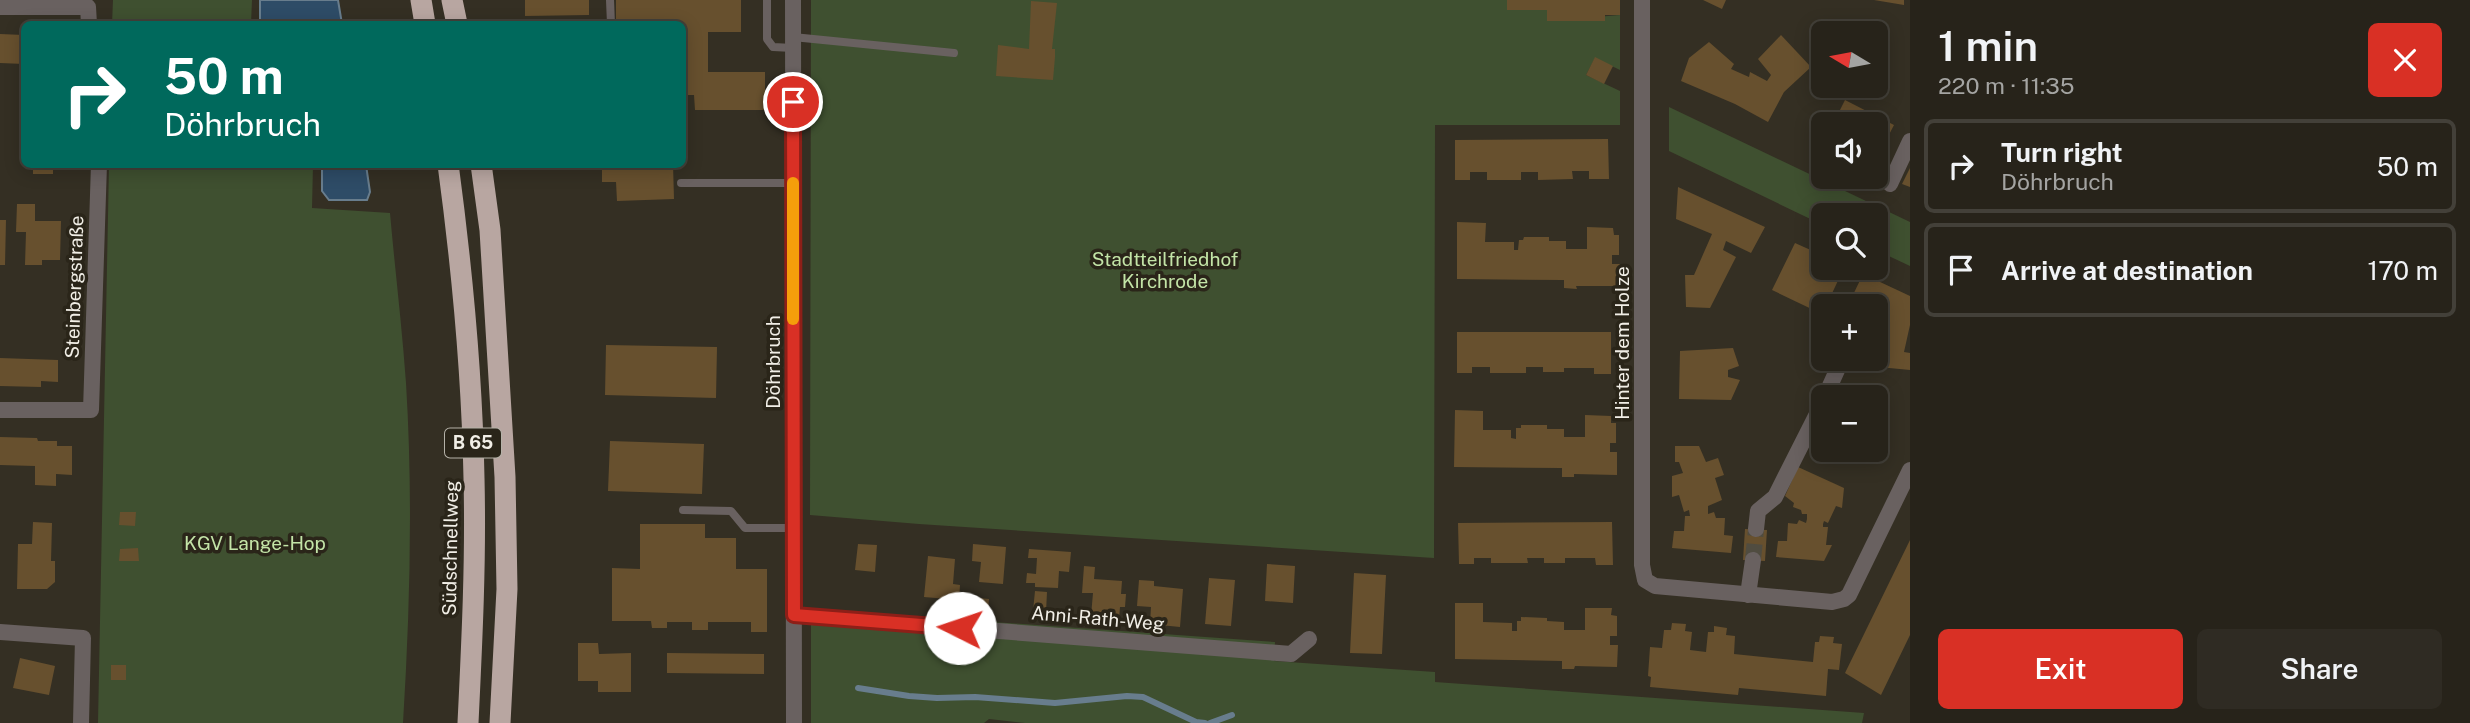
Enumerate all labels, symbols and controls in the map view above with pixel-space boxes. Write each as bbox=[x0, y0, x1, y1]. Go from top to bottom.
north arrow bbox=[1811, 21, 1888, 98]
map controls bbox=[1811, 21, 1888, 462]
text: 1 min bbox=[1938, 21, 2038, 70]
button: close bbox=[2368, 23, 2442, 97]
text: 50 m bbox=[164, 47, 284, 105]
icon: right bbox=[49, 49, 140, 140]
pin bbox=[763, 72, 823, 132]
text: 220 m · 11:35 bbox=[1938, 72, 2074, 99]
icon: arrive bbox=[774, 83, 812, 121]
text: Döhrbruch bbox=[164, 106, 321, 143]
button: sound bbox=[1811, 112, 1888, 189]
text: Turn right bbox=[2001, 137, 2123, 168]
icon: right bbox=[1942, 147, 1980, 185]
text: 50 m bbox=[2377, 151, 2438, 182]
text: Döhrbruch bbox=[2001, 168, 2114, 195]
button: search bbox=[1811, 203, 1888, 280]
street label: Steinbergstraße bbox=[61, 215, 87, 359]
park label: Stadtteilfriedhof Kirchrode bbox=[1092, 248, 1238, 292]
icon: arrive bbox=[1942, 251, 1980, 289]
text: Arrive at destination bbox=[2001, 255, 2253, 286]
text: 170 m bbox=[2368, 255, 2438, 286]
street label: Hinter dem Holze bbox=[1611, 266, 1633, 420]
button: + bbox=[1811, 294, 1888, 371]
street label: Döhrbruch bbox=[762, 315, 784, 409]
button: − bbox=[1811, 385, 1888, 462]
road number: B 65 bbox=[445, 428, 501, 458]
street label: Südschnellweg bbox=[438, 480, 462, 616]
park label: KGV Lange-Hop bbox=[184, 532, 326, 554]
position arrow bbox=[923, 591, 997, 665]
street label: Anni-Rath-Weg bbox=[1030, 601, 1166, 635]
button: Exit bbox=[1938, 629, 2183, 709]
button: Share bbox=[2197, 629, 2442, 709]

